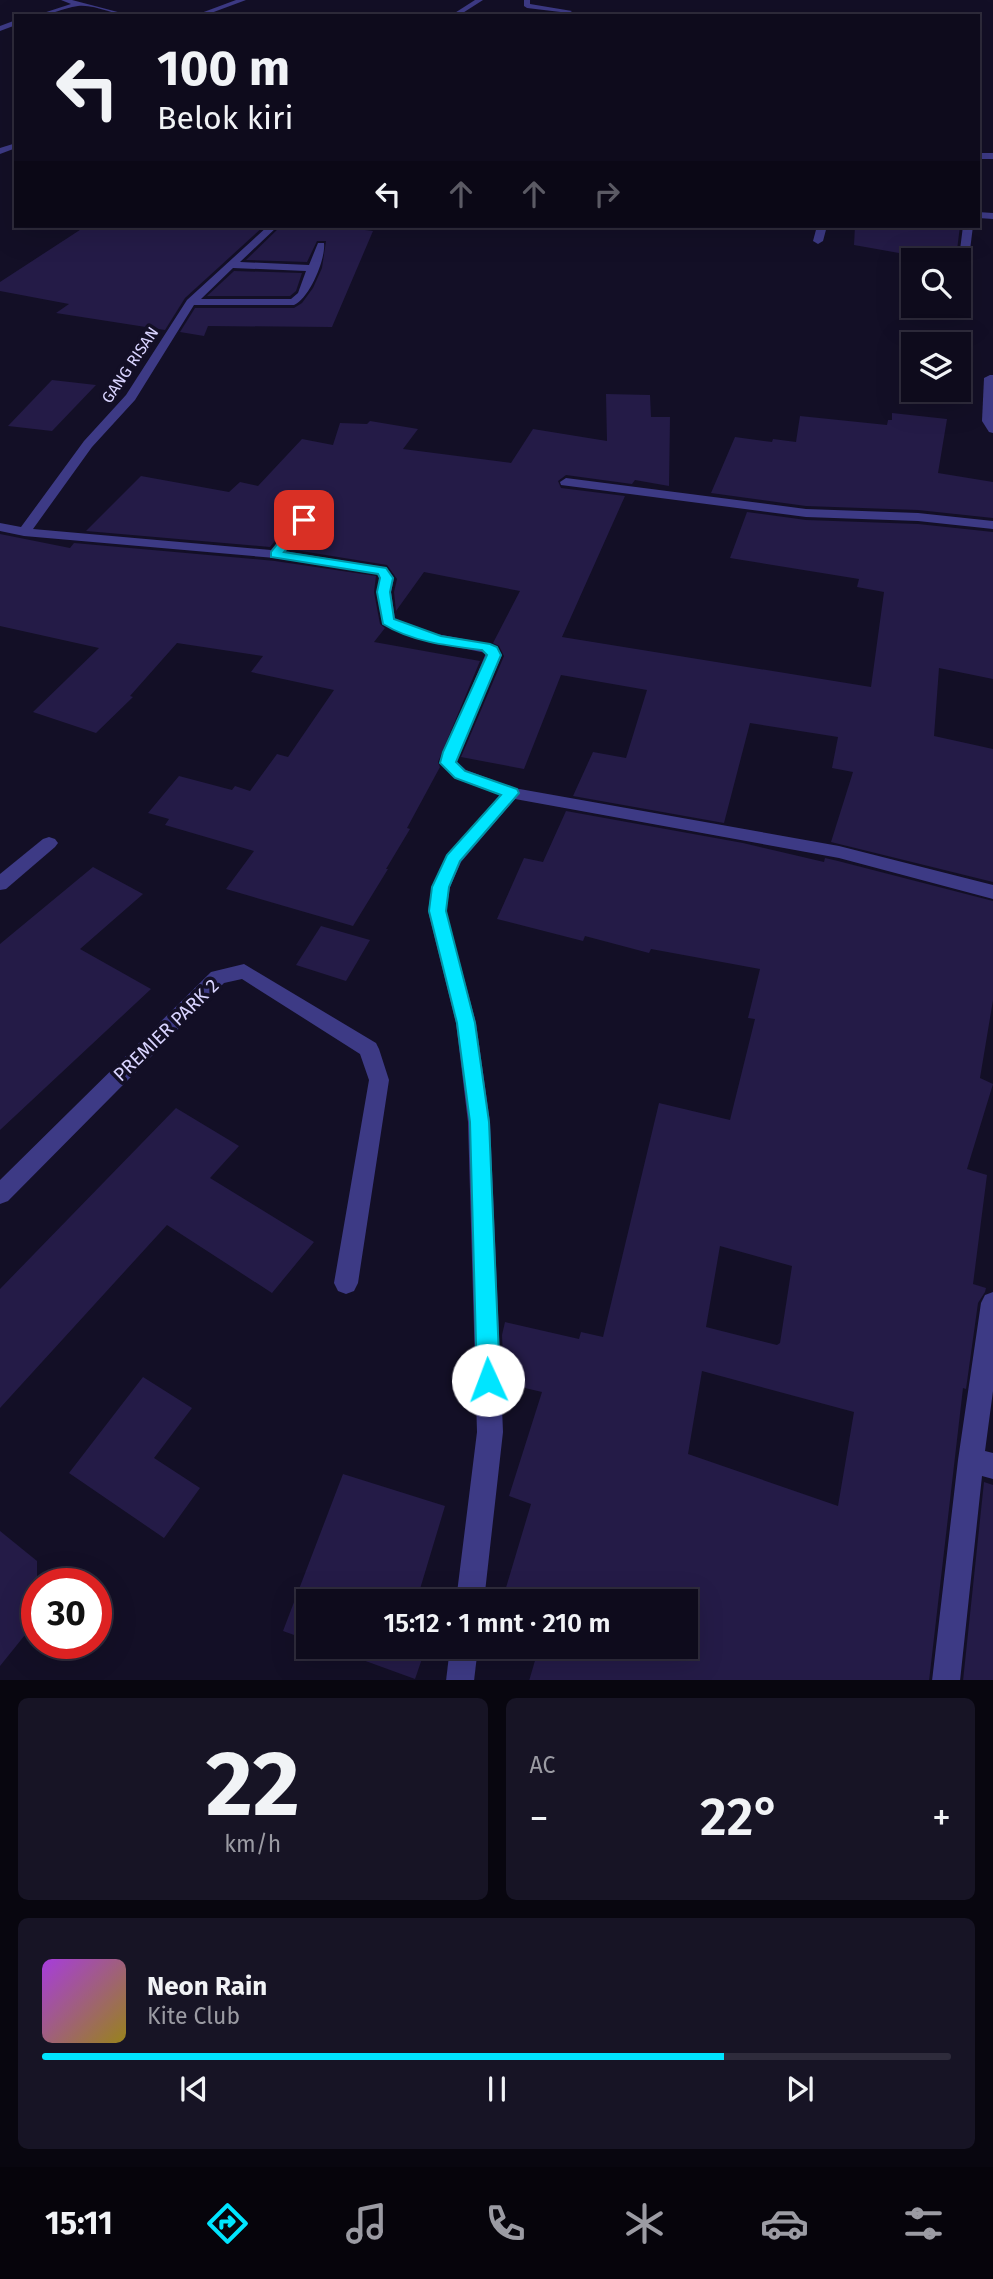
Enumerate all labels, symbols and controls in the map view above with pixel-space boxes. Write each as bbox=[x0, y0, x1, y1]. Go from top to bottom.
text: 100 m bbox=[157, 39, 290, 98]
icon: left bbox=[42, 42, 133, 133]
text: Belok kiri bbox=[157, 99, 293, 137]
icon: left bbox=[369, 175, 407, 213]
icon: ahead bbox=[442, 175, 480, 213]
icon: ahead bbox=[515, 175, 553, 213]
icon: right bbox=[588, 175, 626, 213]
map controls bbox=[901, 248, 971, 402]
button: search bbox=[901, 248, 971, 318]
street label: GANG RISAN bbox=[98, 323, 162, 407]
button: layers bbox=[901, 332, 971, 402]
pin bbox=[274, 490, 334, 550]
icon: arrive bbox=[285, 501, 323, 539]
street label: PREMIER PARK 2 bbox=[108, 974, 224, 1086]
position arrow bbox=[451, 1343, 525, 1417]
speed limit sign: 30 bbox=[21, 1568, 112, 1659]
text: 15:12 · 1 mnt · 210 m bbox=[383, 1608, 611, 1639]
text: 22 bbox=[206, 1730, 300, 1839]
text: AC bbox=[530, 1751, 555, 1779]
text: 22° bbox=[700, 1786, 780, 1849]
text: − bbox=[530, 1795, 549, 1841]
text: + bbox=[932, 1795, 951, 1841]
text: km/h bbox=[224, 1830, 281, 1858]
text: Neon Rain bbox=[147, 1971, 267, 2002]
text: Kite Club bbox=[147, 2002, 240, 2030]
icon: previous bbox=[175, 2070, 213, 2108]
icon: pause bbox=[478, 2070, 516, 2108]
icon: next bbox=[781, 2070, 819, 2108]
icon: directions bbox=[203, 2199, 252, 2248]
icon: music bbox=[342, 2199, 391, 2248]
icon: phone bbox=[481, 2199, 530, 2248]
icon: climate bbox=[620, 2199, 669, 2248]
icon: car bbox=[760, 2199, 809, 2248]
icon: filters bbox=[899, 2199, 948, 2248]
text: 15:11 bbox=[45, 2204, 113, 2242]

